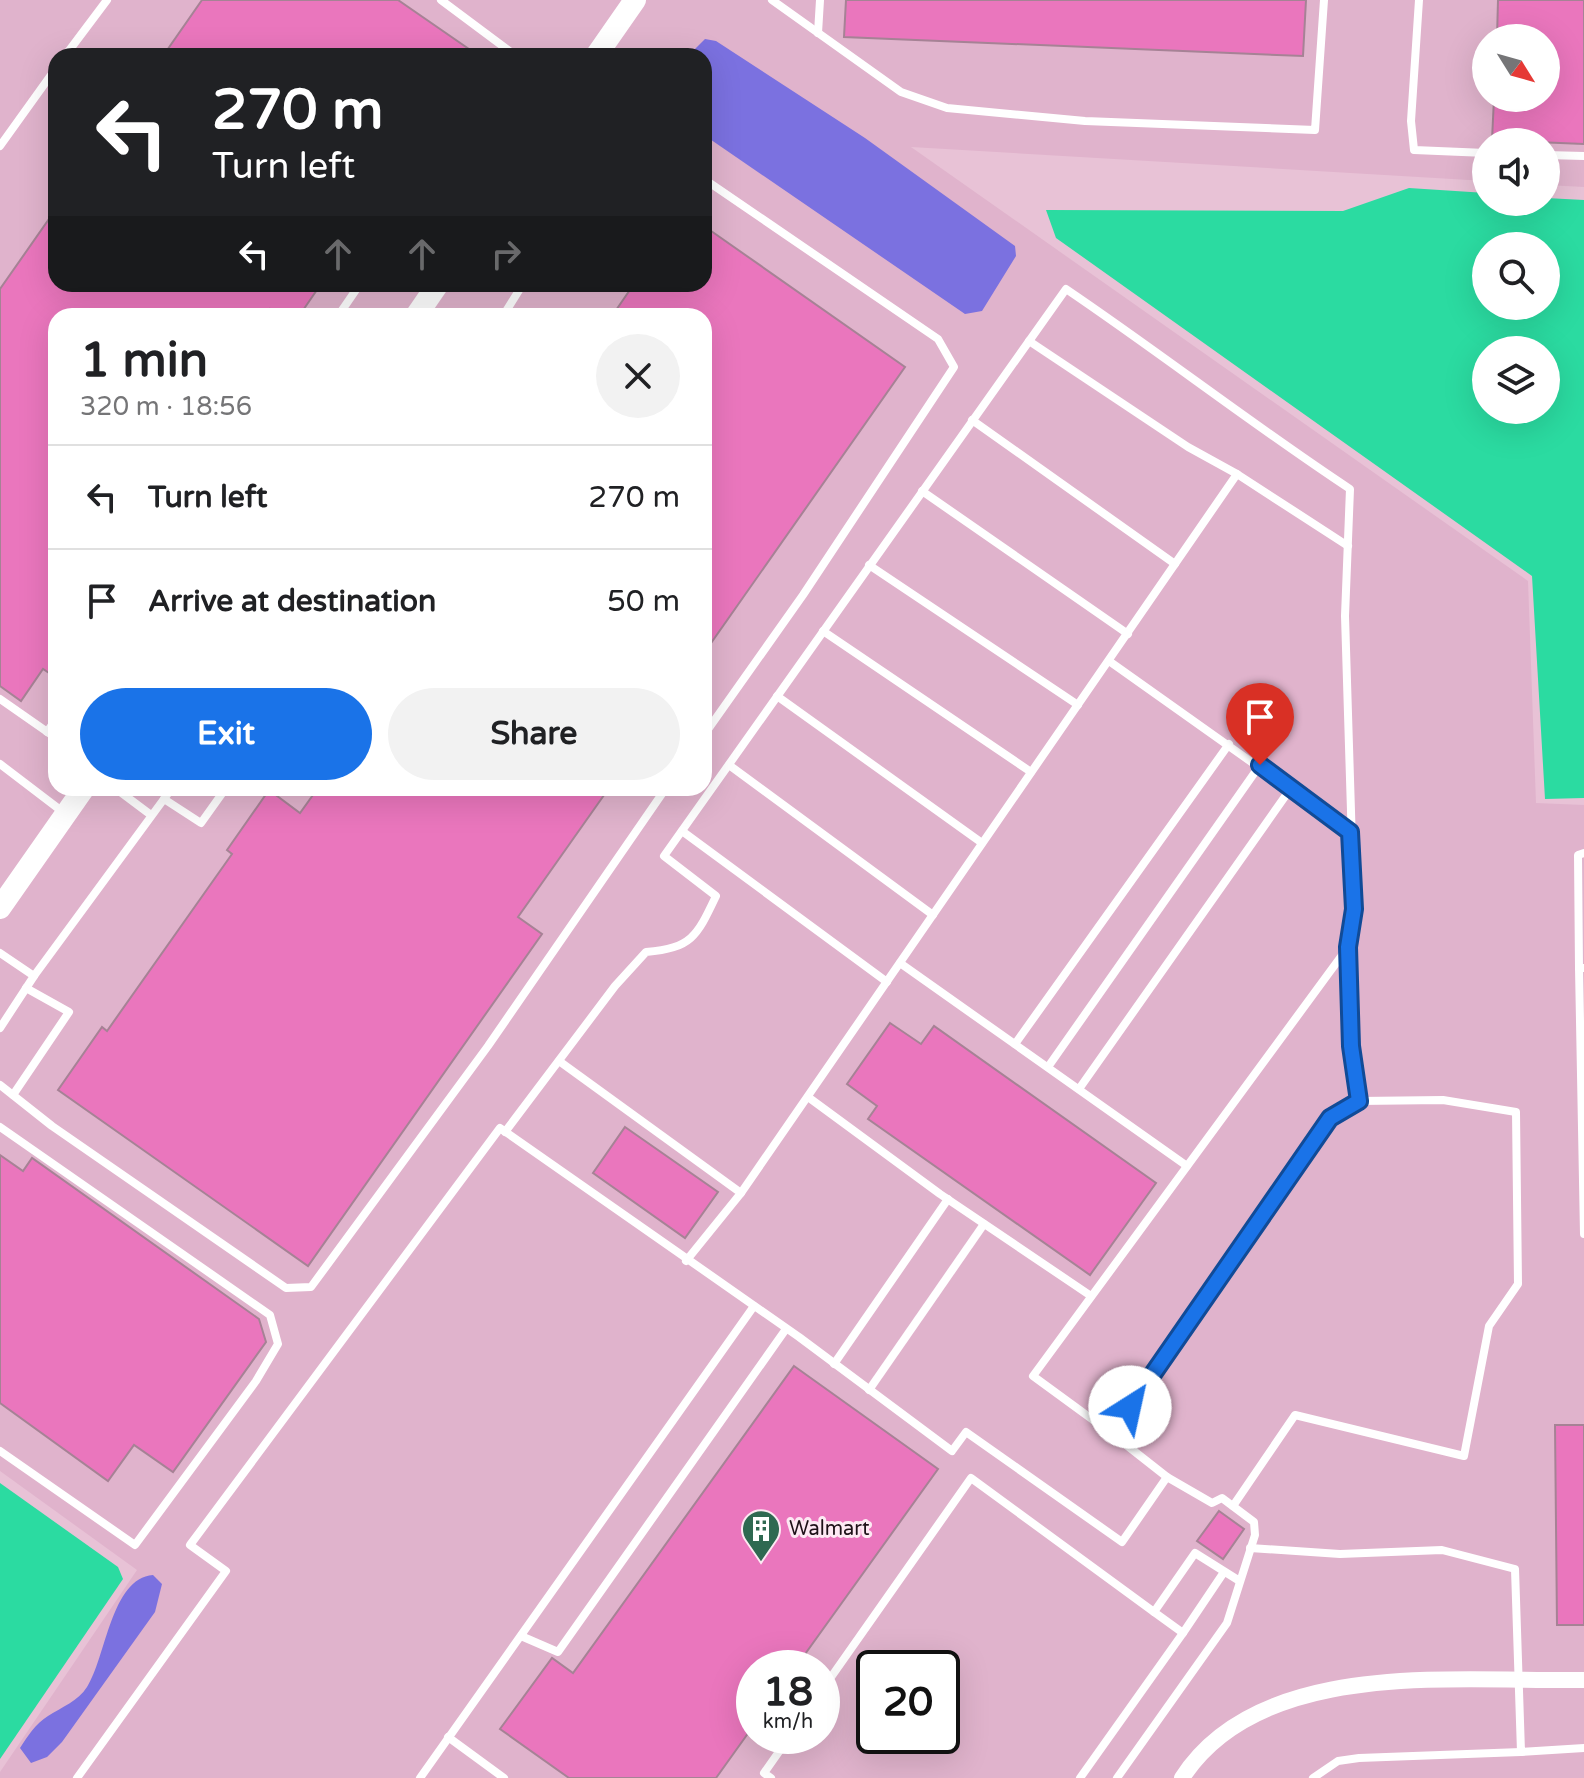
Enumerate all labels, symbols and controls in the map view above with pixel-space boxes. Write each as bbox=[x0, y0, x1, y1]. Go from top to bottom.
north arrow bbox=[1472, 24, 1560, 112]
map controls bbox=[1472, 24, 1560, 424]
text: 270 m bbox=[212, 77, 383, 144]
icon: left bbox=[80, 80, 184, 184]
button: sound bbox=[1472, 128, 1560, 216]
text: Turn left bbox=[212, 145, 355, 188]
icon: left bbox=[232, 232, 276, 276]
icon: ahead bbox=[316, 232, 360, 276]
icon: ahead bbox=[400, 232, 444, 276]
icon: right bbox=[484, 232, 528, 276]
button: search bbox=[1472, 232, 1560, 320]
text: 1 min bbox=[80, 332, 208, 390]
button: close bbox=[596, 334, 680, 418]
button: layers bbox=[1472, 336, 1560, 424]
text: 320 m · 18:56 bbox=[80, 391, 252, 422]
icon: left bbox=[80, 475, 124, 519]
text: Turn left bbox=[148, 479, 267, 516]
text: 270 m bbox=[588, 479, 680, 516]
icon: arrive bbox=[80, 579, 124, 623]
text: Arrive at destination bbox=[148, 583, 436, 620]
text: 50 m bbox=[607, 583, 680, 620]
pin bbox=[1226, 683, 1294, 765]
button: Exit bbox=[80, 688, 372, 780]
button: Share bbox=[388, 688, 680, 780]
icon: arrive bbox=[1238, 695, 1282, 739]
position arrow bbox=[1088, 1365, 1172, 1449]
building icon: Walmart bbox=[740, 1508, 782, 1563]
place label: Walmart bbox=[789, 1517, 870, 1541]
speed limit sign: 20 bbox=[856, 1650, 960, 1754]
text: 18 bbox=[763, 1668, 813, 1716]
text: km/h bbox=[763, 1710, 813, 1734]

